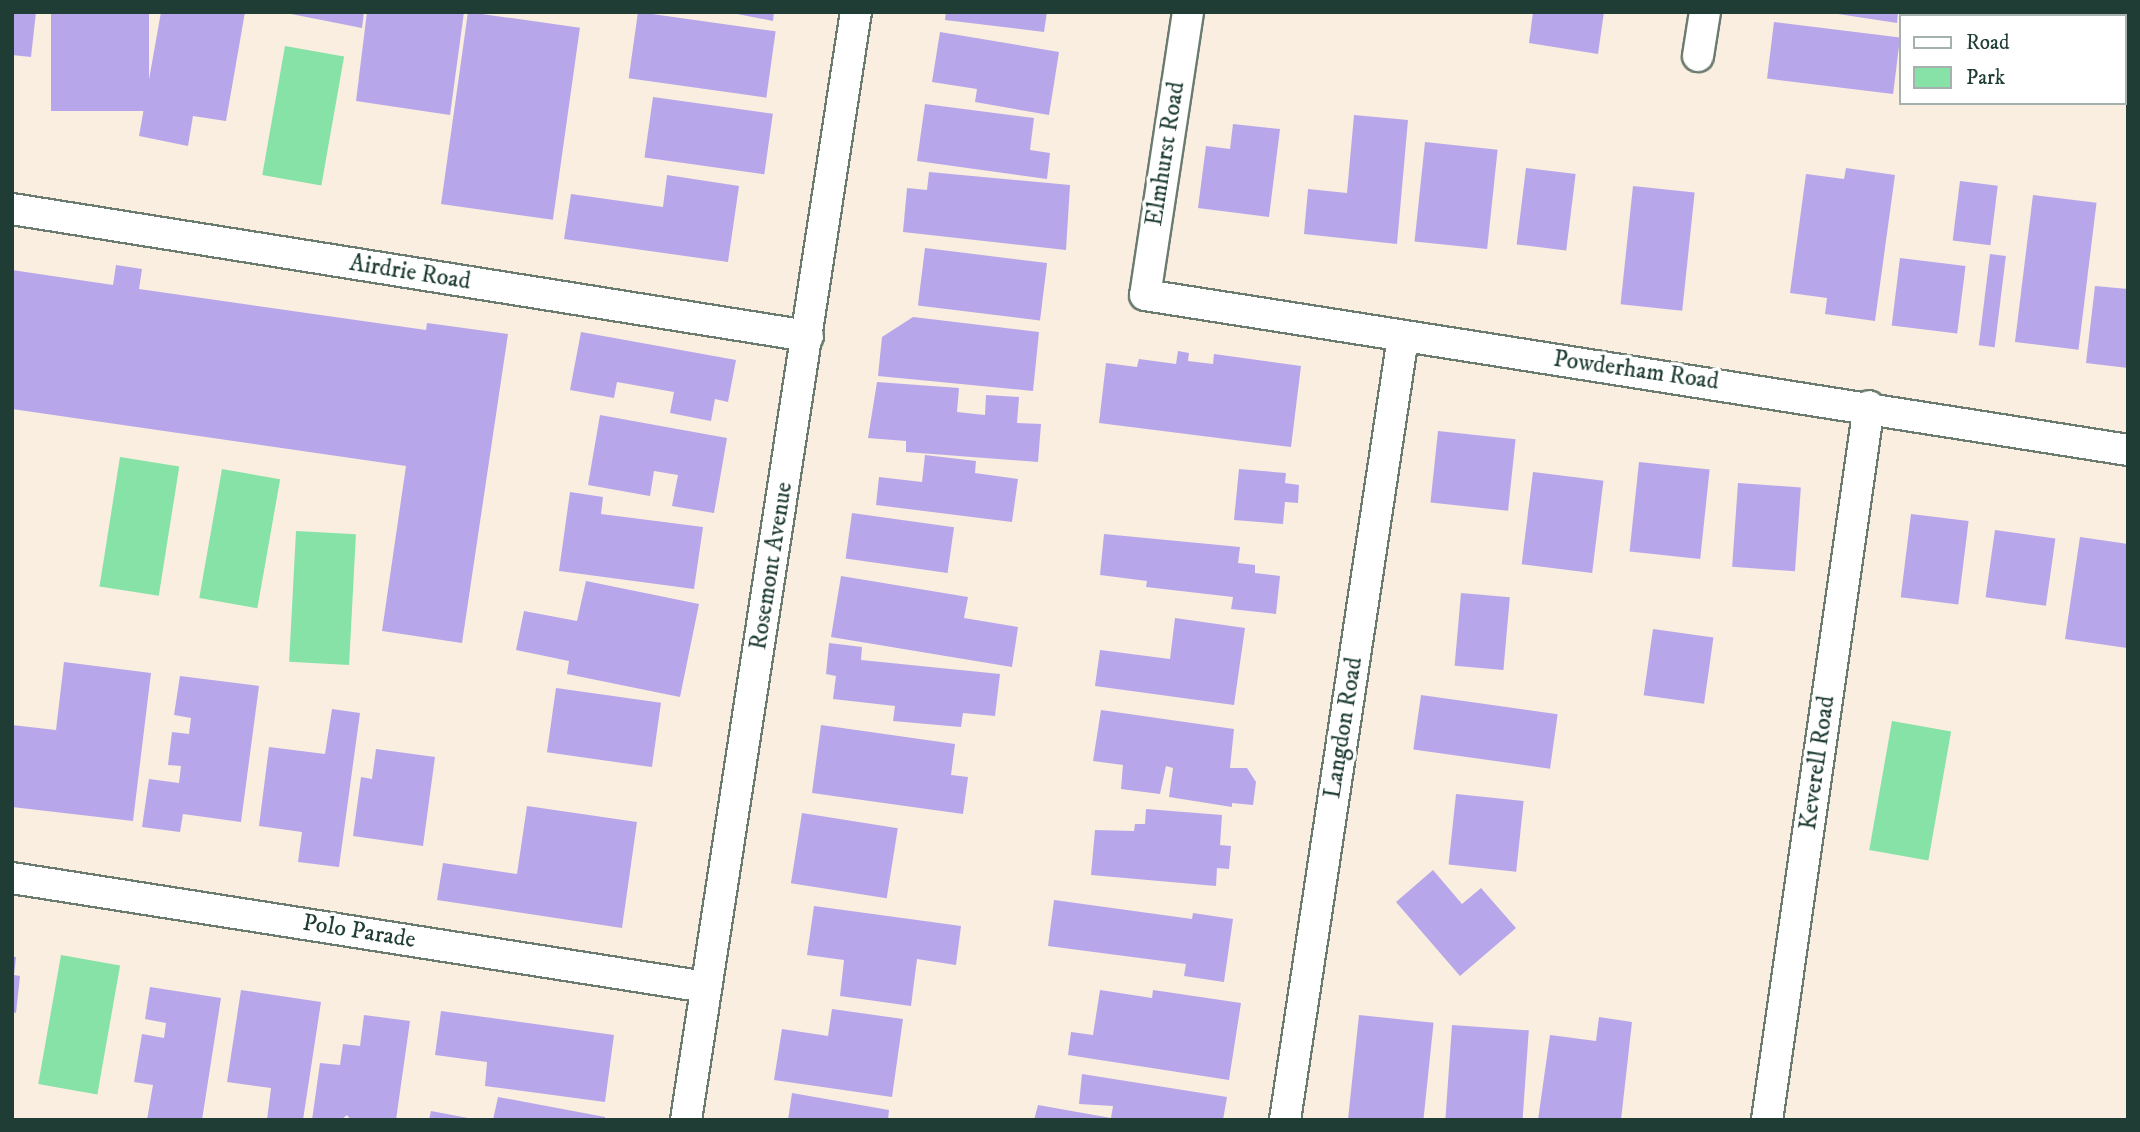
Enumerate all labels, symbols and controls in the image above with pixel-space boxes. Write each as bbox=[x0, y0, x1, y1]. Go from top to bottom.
legend bbox=[1898, 14, 2126, 105]
text: Road bbox=[1966, 30, 2010, 56]
text: Park bbox=[1966, 65, 2005, 91]
street label: Elmhurst Road bbox=[1140, 80, 1192, 228]
street label: Airdrie Road bbox=[347, 249, 473, 297]
street label: Powderham Road bbox=[1551, 345, 1721, 397]
street label: Rosemont Avenue bbox=[745, 480, 799, 652]
street label: Langdon Road bbox=[1319, 655, 1369, 801]
street label: Keverell Road bbox=[1794, 694, 1842, 832]
street label: Polo Parade bbox=[300, 909, 418, 955]

